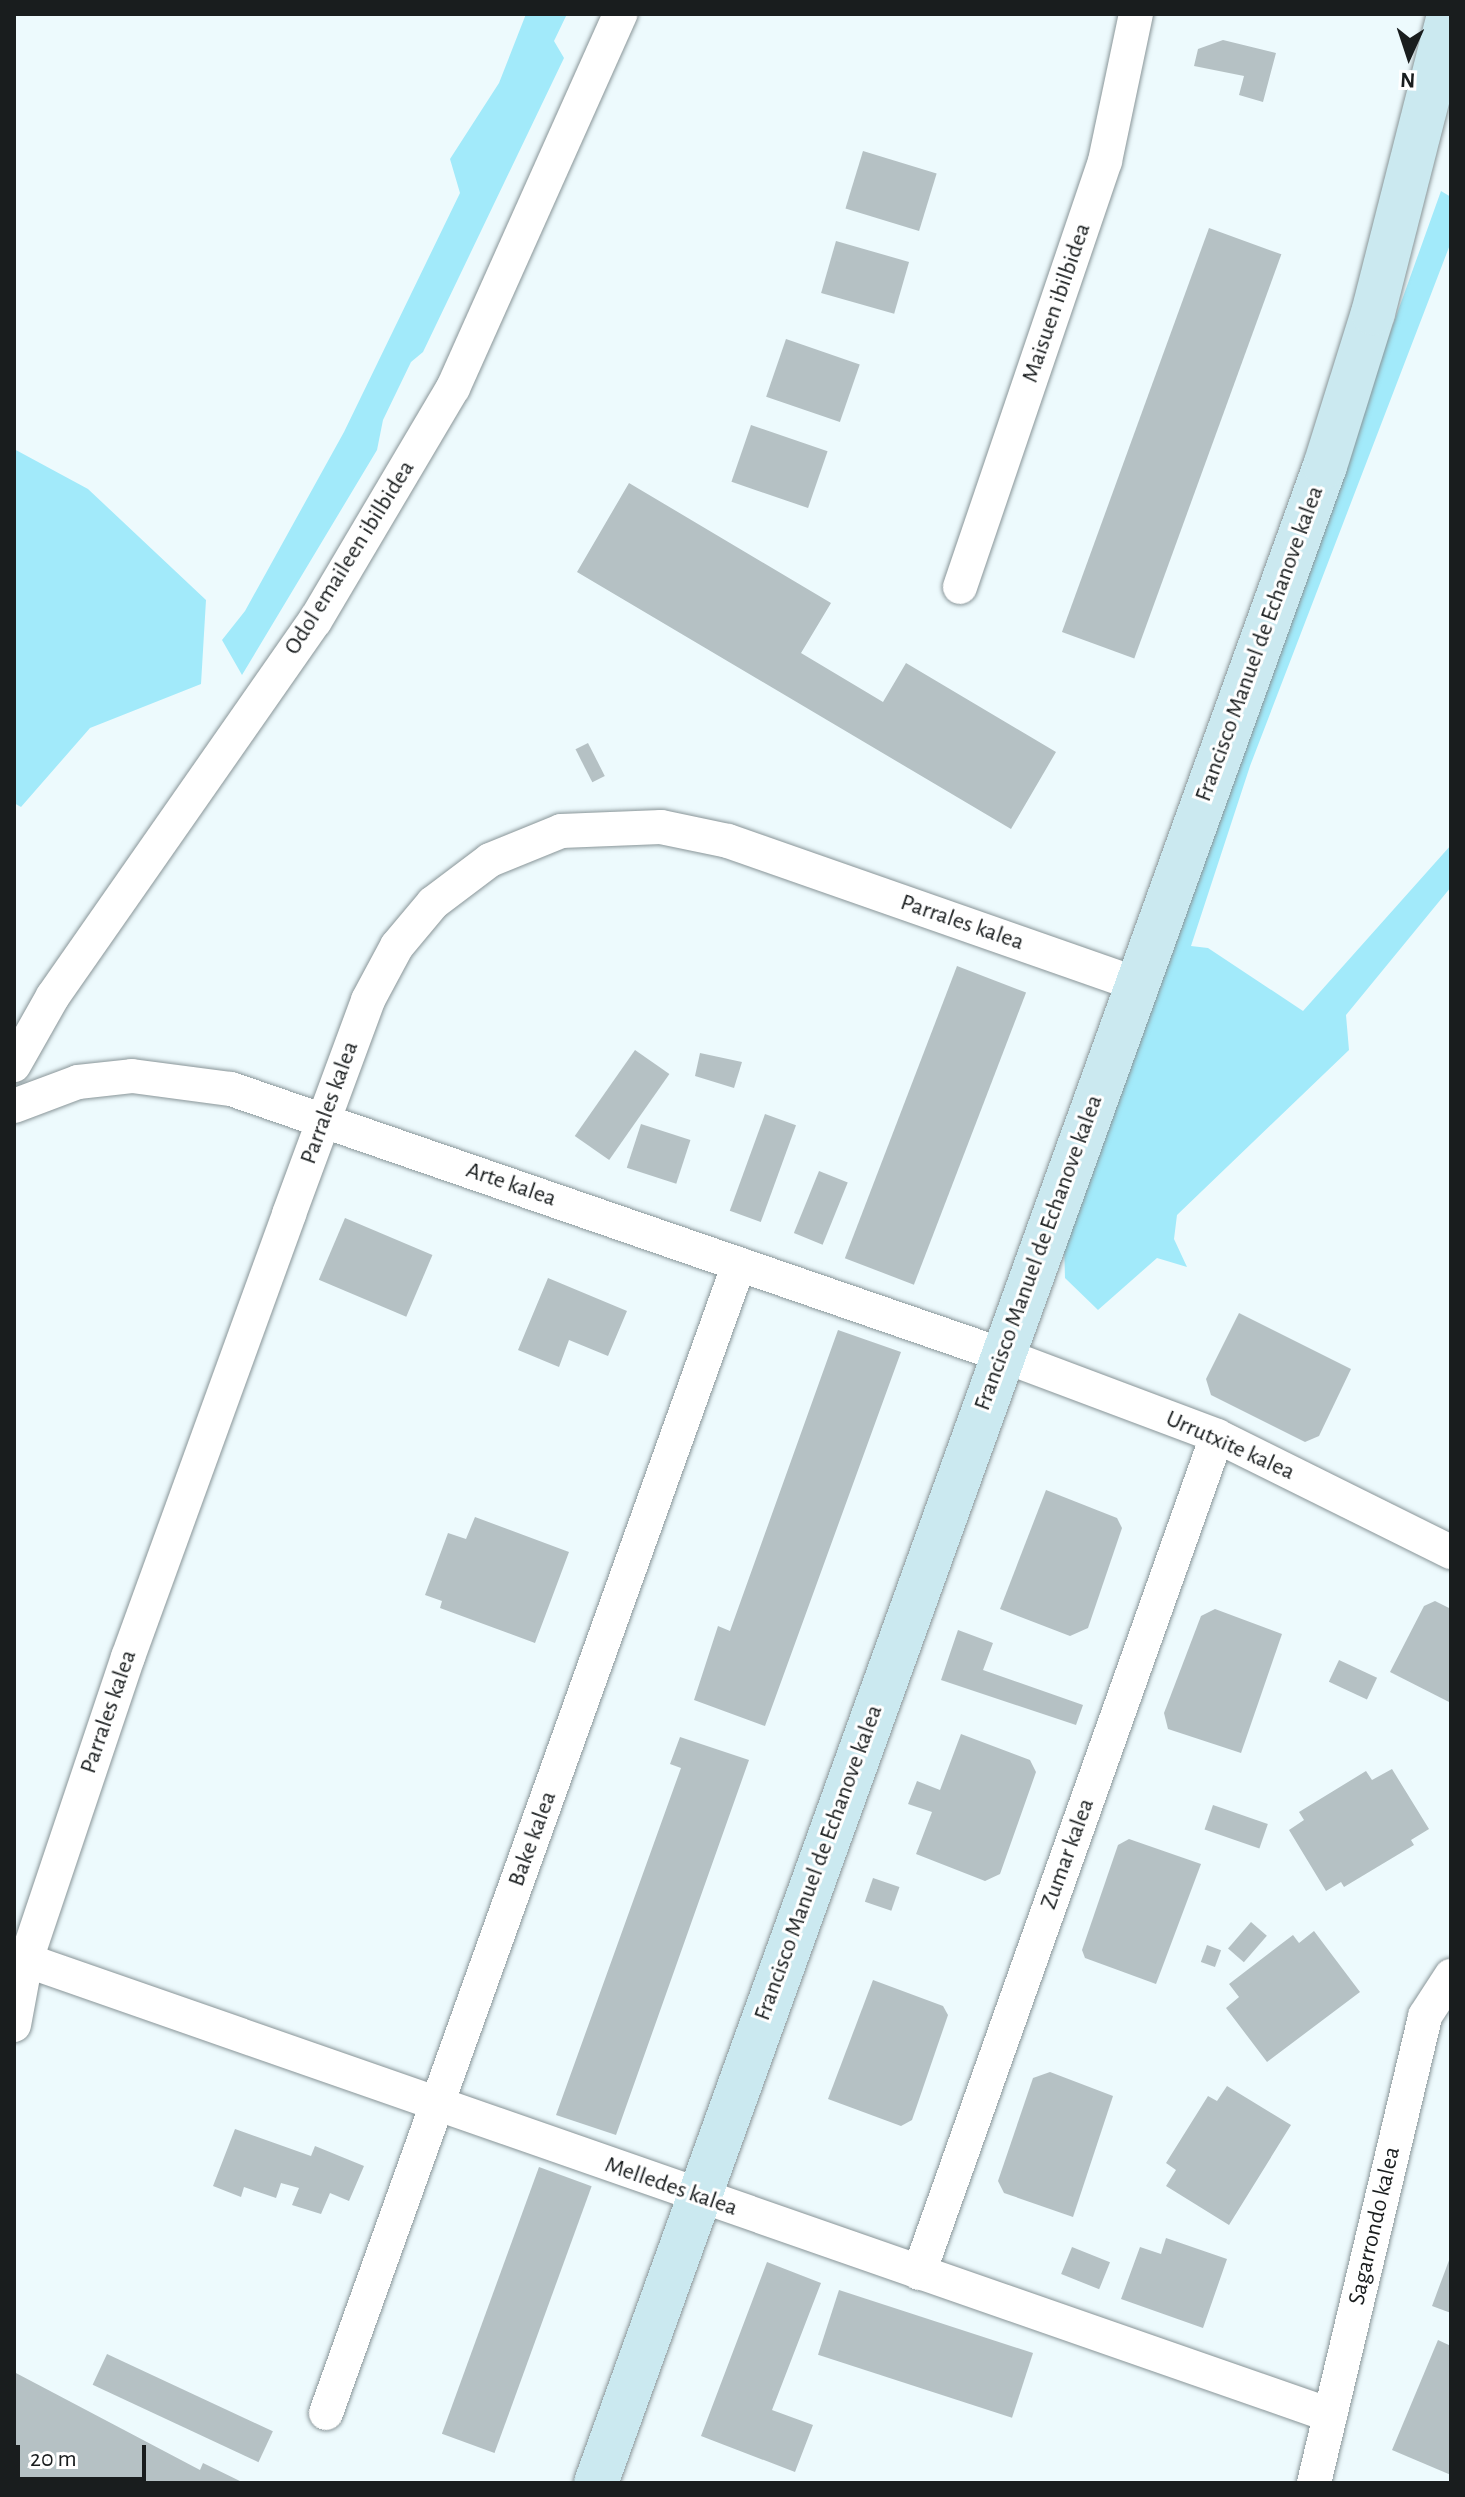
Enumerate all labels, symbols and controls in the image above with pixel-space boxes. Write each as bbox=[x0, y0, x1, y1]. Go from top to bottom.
north arrow bbox=[1369, 16, 1449, 96]
text: N bbox=[1400, 69, 1416, 91]
street label: Maisuen ibilbidea bbox=[1016, 220, 1098, 386]
street label: Odol emaileen ibilbidea bbox=[279, 456, 421, 660]
street label: Francisco Manuel de Echanove kalea bbox=[1189, 482, 1331, 806]
street label: Parrales kalea bbox=[897, 888, 1027, 958]
street label: Parrales kalea bbox=[294, 1038, 366, 1168]
street label: Francisco Manuel de Echanove kalea bbox=[968, 1091, 1110, 1415]
street label: Arte kalea bbox=[462, 1156, 560, 1214]
street label: Urrutxite kalea bbox=[1161, 1405, 1299, 1487]
street label: Parrales kalea bbox=[74, 1647, 144, 1777]
street label: Francisco Manuel de Echanove kalea bbox=[748, 1701, 890, 2025]
street label: Bake kalea bbox=[503, 1787, 563, 1891]
street label: Zumar kalea bbox=[1035, 1795, 1101, 1913]
street label: Sagarrondo kalea bbox=[1343, 2144, 1407, 2308]
street label: Melledes kalea bbox=[601, 2151, 741, 2223]
scale bar bbox=[20, 2429, 150, 2479]
text: 20 m bbox=[30, 2447, 77, 2471]

